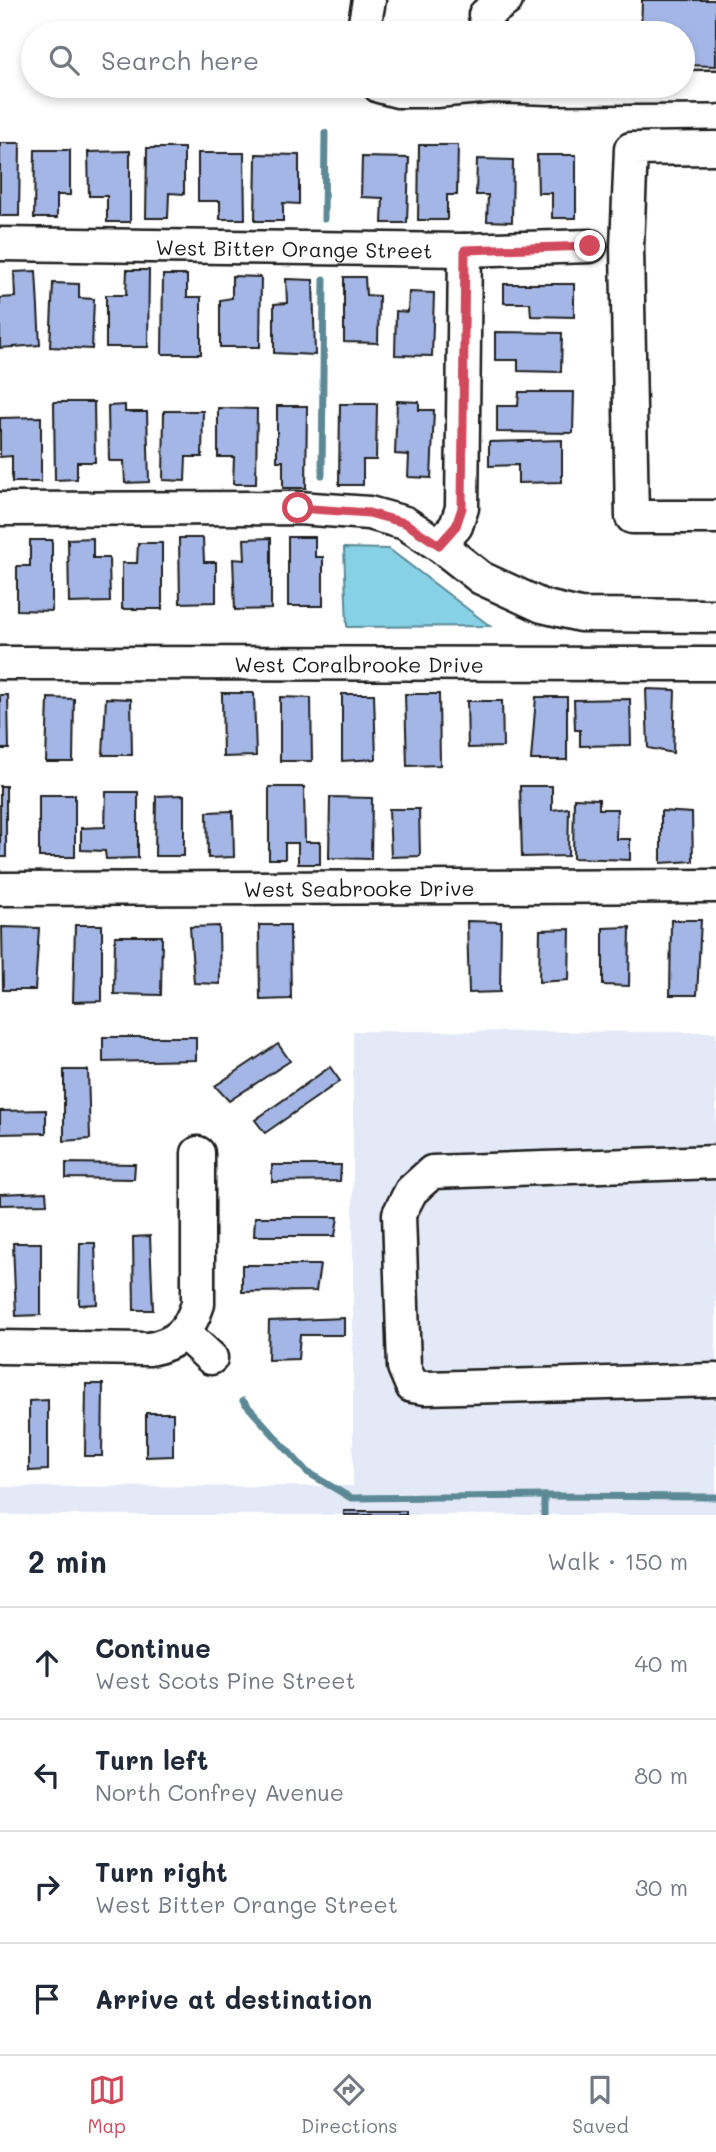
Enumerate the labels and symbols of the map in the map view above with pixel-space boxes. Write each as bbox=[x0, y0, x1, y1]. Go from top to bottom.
route end bbox=[574, 230, 605, 261]
street label: West Bitter Orange Street bbox=[155, 233, 432, 263]
route start bbox=[282, 492, 313, 523]
street label: West Coralbrooke Drive bbox=[234, 650, 484, 677]
street label: West Seabrooke Drive bbox=[244, 874, 474, 901]

